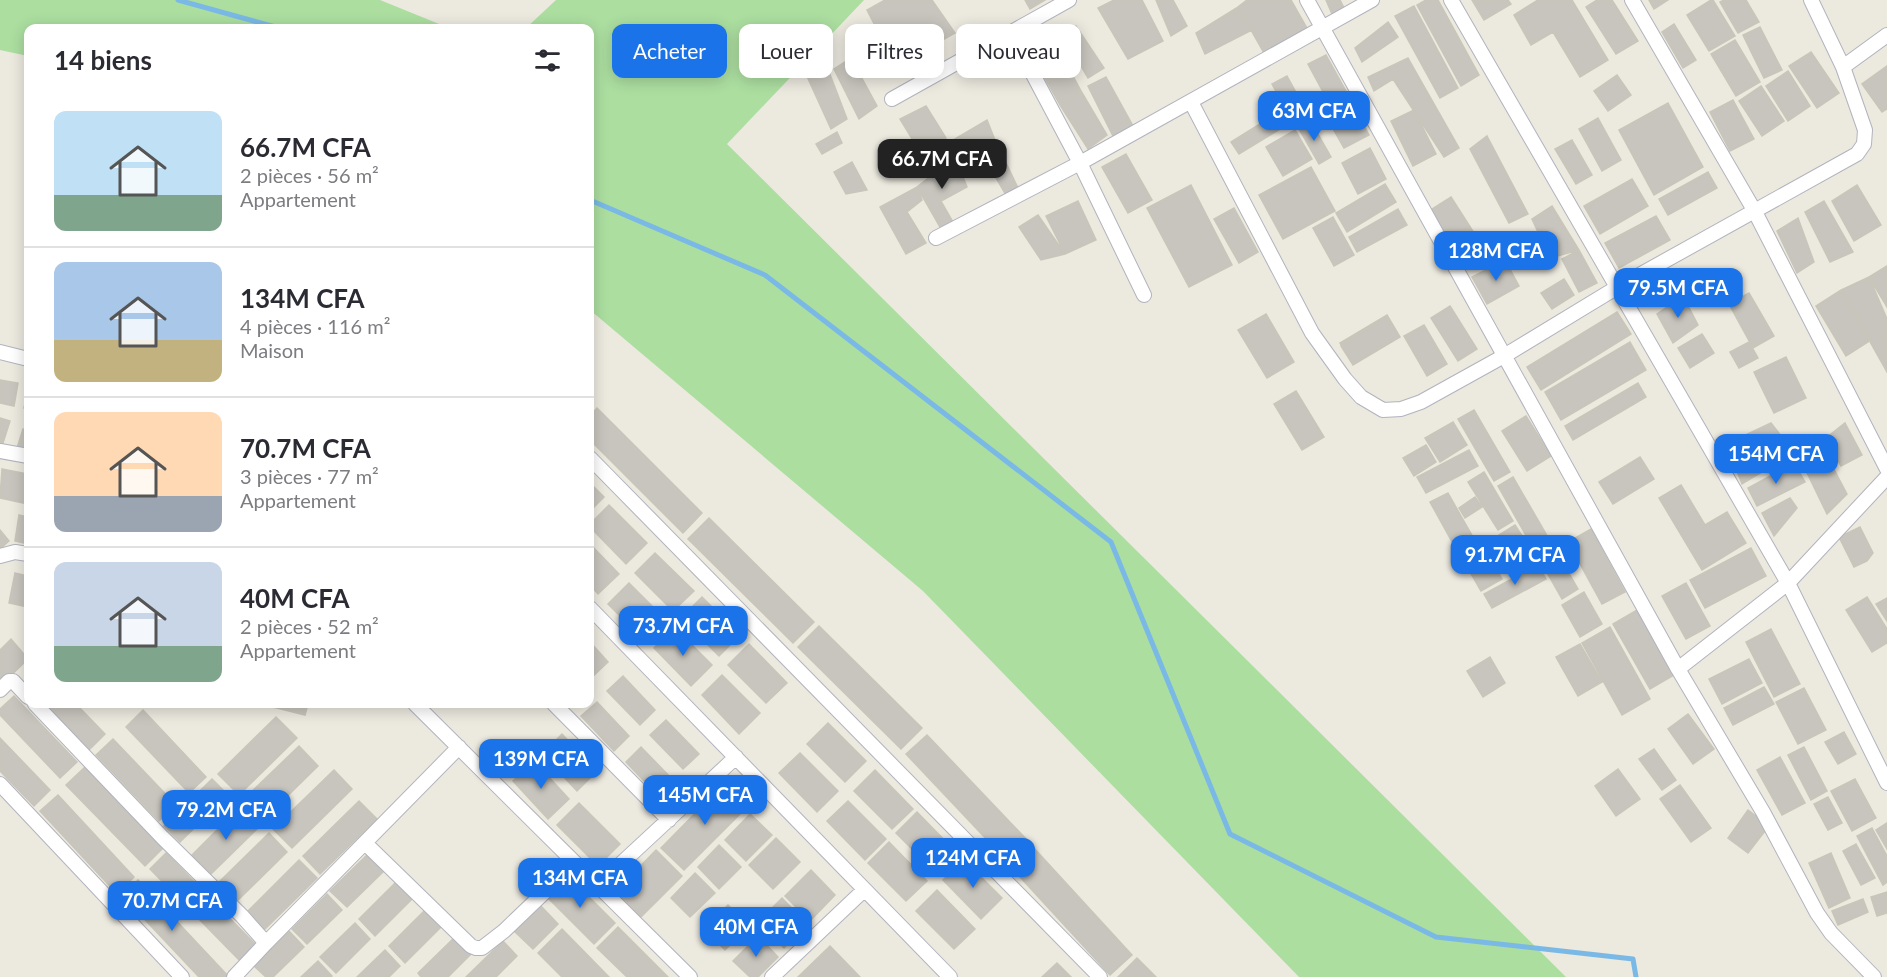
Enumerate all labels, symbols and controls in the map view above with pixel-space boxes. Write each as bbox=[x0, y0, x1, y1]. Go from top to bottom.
chip: Acheter bbox=[612, 24, 727, 78]
chip: Louer bbox=[739, 24, 833, 78]
chip: Filtres bbox=[845, 24, 944, 78]
chip: Nouveau bbox=[956, 24, 1081, 78]
text: 14 biens bbox=[54, 44, 152, 76]
icon: filters bbox=[531, 44, 564, 77]
pin: 63M CFA bbox=[1259, 91, 1369, 142]
text: 63M CFA bbox=[1272, 98, 1356, 122]
text: 66.7M CFA bbox=[240, 131, 371, 163]
icon: home bbox=[102, 135, 174, 207]
pin: 66.7M CFA bbox=[873, 139, 1011, 190]
text: 66.7M CFA bbox=[892, 146, 992, 170]
text: 2 pièces · 56 m² bbox=[240, 163, 379, 187]
text: Appartement bbox=[240, 187, 356, 211]
pin: 128M CFA bbox=[1434, 231, 1558, 282]
text: 128M CFA bbox=[1448, 238, 1544, 262]
pin: 79.5M CFA bbox=[1609, 268, 1747, 319]
text: 79.5M CFA bbox=[1628, 275, 1728, 299]
text: 134M CFA bbox=[240, 282, 365, 314]
icon: home bbox=[102, 286, 174, 358]
text: 4 pièces · 116 m² bbox=[240, 314, 390, 338]
text: Maison bbox=[240, 338, 304, 362]
text: 70.7M CFA bbox=[240, 432, 371, 464]
pin: 154M CFA bbox=[1714, 434, 1838, 485]
icon: home bbox=[102, 436, 174, 508]
text: 154M CFA bbox=[1728, 441, 1824, 465]
text: 3 pièces · 77 m² bbox=[240, 464, 379, 488]
text: Appartement bbox=[240, 488, 356, 512]
pin: 91.7M CFA bbox=[1446, 535, 1584, 586]
text: 91.7M CFA bbox=[1465, 542, 1565, 566]
text: 40M CFA bbox=[240, 582, 349, 614]
icon: home bbox=[102, 586, 174, 658]
pin: 73.7M CFA bbox=[614, 606, 752, 657]
text: 73.7M CFA bbox=[633, 613, 733, 637]
text: 2 pièces · 52 m² bbox=[240, 614, 379, 638]
text: Appartement bbox=[240, 638, 356, 662]
pin: 139M CFA bbox=[479, 739, 603, 790]
text: 139M CFA bbox=[493, 746, 589, 770]
pin: 145M CFA bbox=[643, 775, 767, 826]
text: 145M CFA bbox=[657, 782, 753, 806]
pin: 79.2M CFA bbox=[157, 790, 295, 841]
text: 79.2M CFA bbox=[176, 797, 276, 821]
pin: 124M CFA bbox=[911, 838, 1035, 889]
text: 124M CFA bbox=[925, 845, 1021, 869]
pin: 134M CFA bbox=[518, 858, 642, 909]
text: 134M CFA bbox=[532, 865, 628, 889]
pin: 70.7M CFA bbox=[103, 881, 241, 932]
text: 70.7M CFA bbox=[122, 888, 222, 912]
pin: 40M CFA bbox=[701, 907, 811, 958]
text: 40M CFA bbox=[714, 914, 798, 938]

